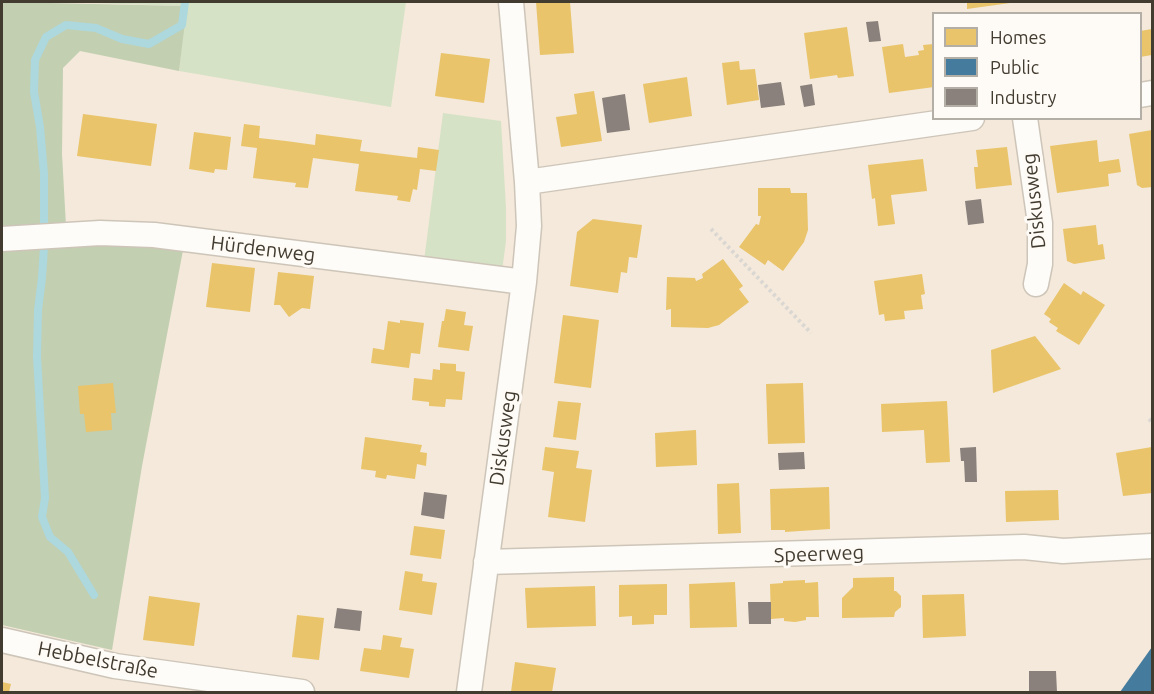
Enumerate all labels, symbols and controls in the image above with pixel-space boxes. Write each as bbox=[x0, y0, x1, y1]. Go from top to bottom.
legend bbox=[932, 12, 1142, 120]
text: Homes bbox=[990, 27, 1046, 47]
text: Public bbox=[990, 57, 1039, 77]
text: Industry bbox=[990, 87, 1056, 107]
street label: Diskusweg bbox=[1017, 152, 1051, 250]
street label: Hürdenweg bbox=[209, 231, 317, 267]
street label: Diskusweg bbox=[484, 389, 522, 487]
street label: Speerweg bbox=[773, 540, 865, 568]
street label: Hebbelstraße bbox=[36, 637, 160, 683]

